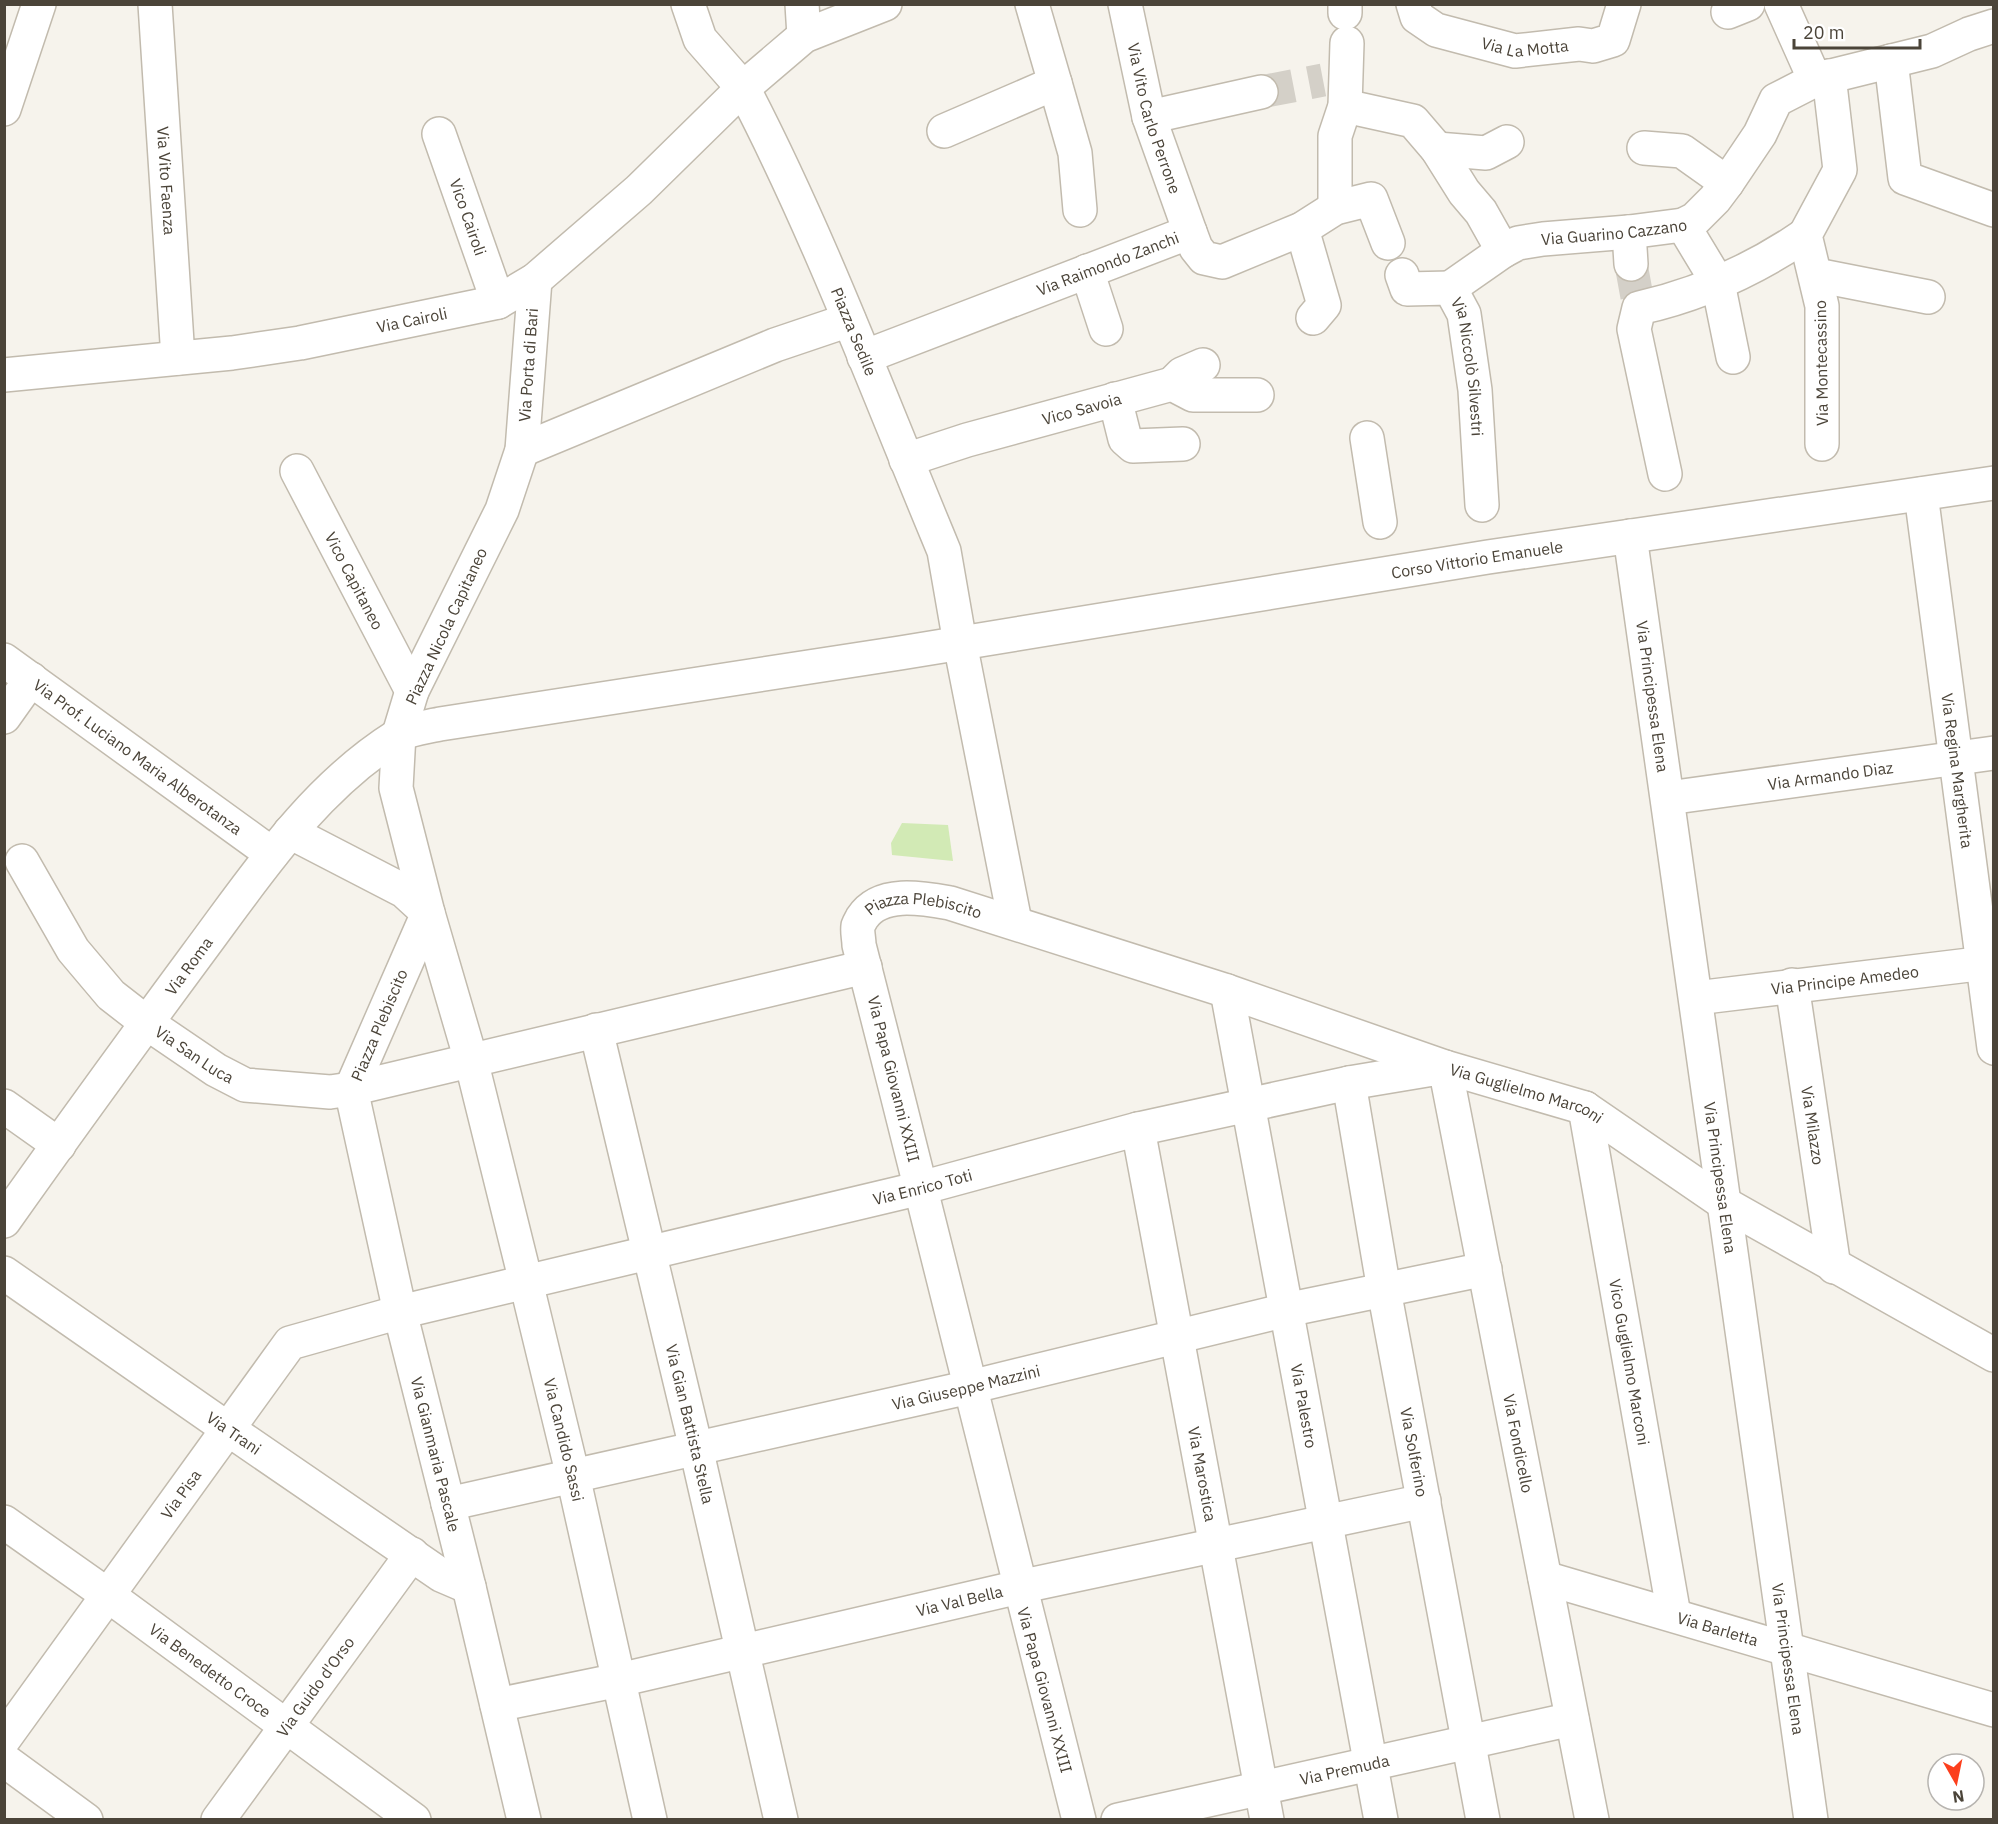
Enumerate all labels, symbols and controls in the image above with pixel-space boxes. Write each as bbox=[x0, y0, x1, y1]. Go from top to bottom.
scale bar bbox=[1794, 12, 1920, 50]
text: 20 m bbox=[1803, 21, 1845, 44]
street label: Via La Motta bbox=[1479, 32, 1570, 61]
street label: Via Vito Carlo Perrone bbox=[1123, 41, 1186, 197]
street label: Via Vito Faenza bbox=[153, 126, 180, 236]
street label: Vico Cairoli bbox=[445, 176, 491, 258]
street label: Via Guarino Cazzano bbox=[1540, 215, 1688, 249]
street label: Via Raimondo Zanchi bbox=[1034, 227, 1182, 300]
street label: Piazza Sedile bbox=[827, 284, 881, 379]
street label: Via Niccolò Silvestri bbox=[1447, 294, 1488, 437]
street label: Via Montecassino bbox=[1810, 300, 1832, 426]
street label: Via Cairoli bbox=[375, 303, 449, 337]
street label: Via Porta di Bari bbox=[514, 307, 542, 423]
street label: Vico Savoia bbox=[1040, 388, 1124, 429]
street label: Vico Capitaneo bbox=[321, 529, 388, 633]
street label: Corso Vittorio Emanuele bbox=[1390, 536, 1565, 583]
street label: Piazza Nicola Capitaneo bbox=[401, 544, 491, 708]
street label: Via Principessa Elena bbox=[1632, 619, 1673, 774]
street label: Via Prof. Luciano Maria Alberotanza bbox=[29, 674, 246, 839]
street label: Via Regina Margherita bbox=[1937, 692, 1978, 850]
street label: Via Armando Diaz bbox=[1766, 757, 1895, 794]
street label: Piazza Plebiscito bbox=[860, 888, 985, 923]
street label: Via Roma bbox=[161, 932, 217, 999]
street label: Via Principe Amedeo bbox=[1770, 961, 1920, 999]
street label: Piazza Plebiscito bbox=[346, 966, 412, 1084]
street label: Via Papa Giovanni XXIII bbox=[864, 994, 924, 1164]
street label: Via San Luca bbox=[151, 1021, 238, 1088]
street label: Via Guglielmo Marconi bbox=[1447, 1059, 1607, 1127]
street label: Via Milazzo bbox=[1797, 1085, 1829, 1166]
street label: Via Principessa Elena bbox=[1700, 1101, 1741, 1255]
street label: Via Enrico Toti bbox=[871, 1165, 974, 1209]
street label: Vico Guglielmo Marconi bbox=[1605, 1277, 1654, 1447]
street label: Via Gian Battista Stella bbox=[662, 1342, 719, 1506]
street label: Via Giuseppe Mazzini bbox=[890, 1360, 1042, 1414]
street label: Via Palestro bbox=[1286, 1362, 1322, 1450]
street label: Via Gianmaria Pascale bbox=[407, 1375, 465, 1534]
street label: Via Candido Sassi bbox=[540, 1376, 588, 1503]
street label: Via Fondicello bbox=[1499, 1392, 1538, 1495]
street label: Via Solferino bbox=[1396, 1406, 1432, 1499]
street label: Via Trani bbox=[203, 1407, 265, 1459]
street label: Via Marostica bbox=[1184, 1425, 1221, 1524]
street label: Via Pisa bbox=[156, 1465, 206, 1523]
street label: Via Val Bella bbox=[914, 1581, 1005, 1621]
street label: Via Principessa Elena bbox=[1768, 1582, 1809, 1736]
street label: Via Papa Giovanni XXIII bbox=[1013, 1605, 1077, 1775]
street label: Via Barletta bbox=[1675, 1607, 1761, 1650]
street label: Via Benedetto Croce bbox=[145, 1619, 275, 1722]
street label: Via Guido d'Orso bbox=[272, 1633, 358, 1741]
street label: Via Premuda bbox=[1298, 1750, 1392, 1789]
north arrow bbox=[1926, 1752, 1986, 1812]
text: N bbox=[1951, 1786, 1966, 1808]

